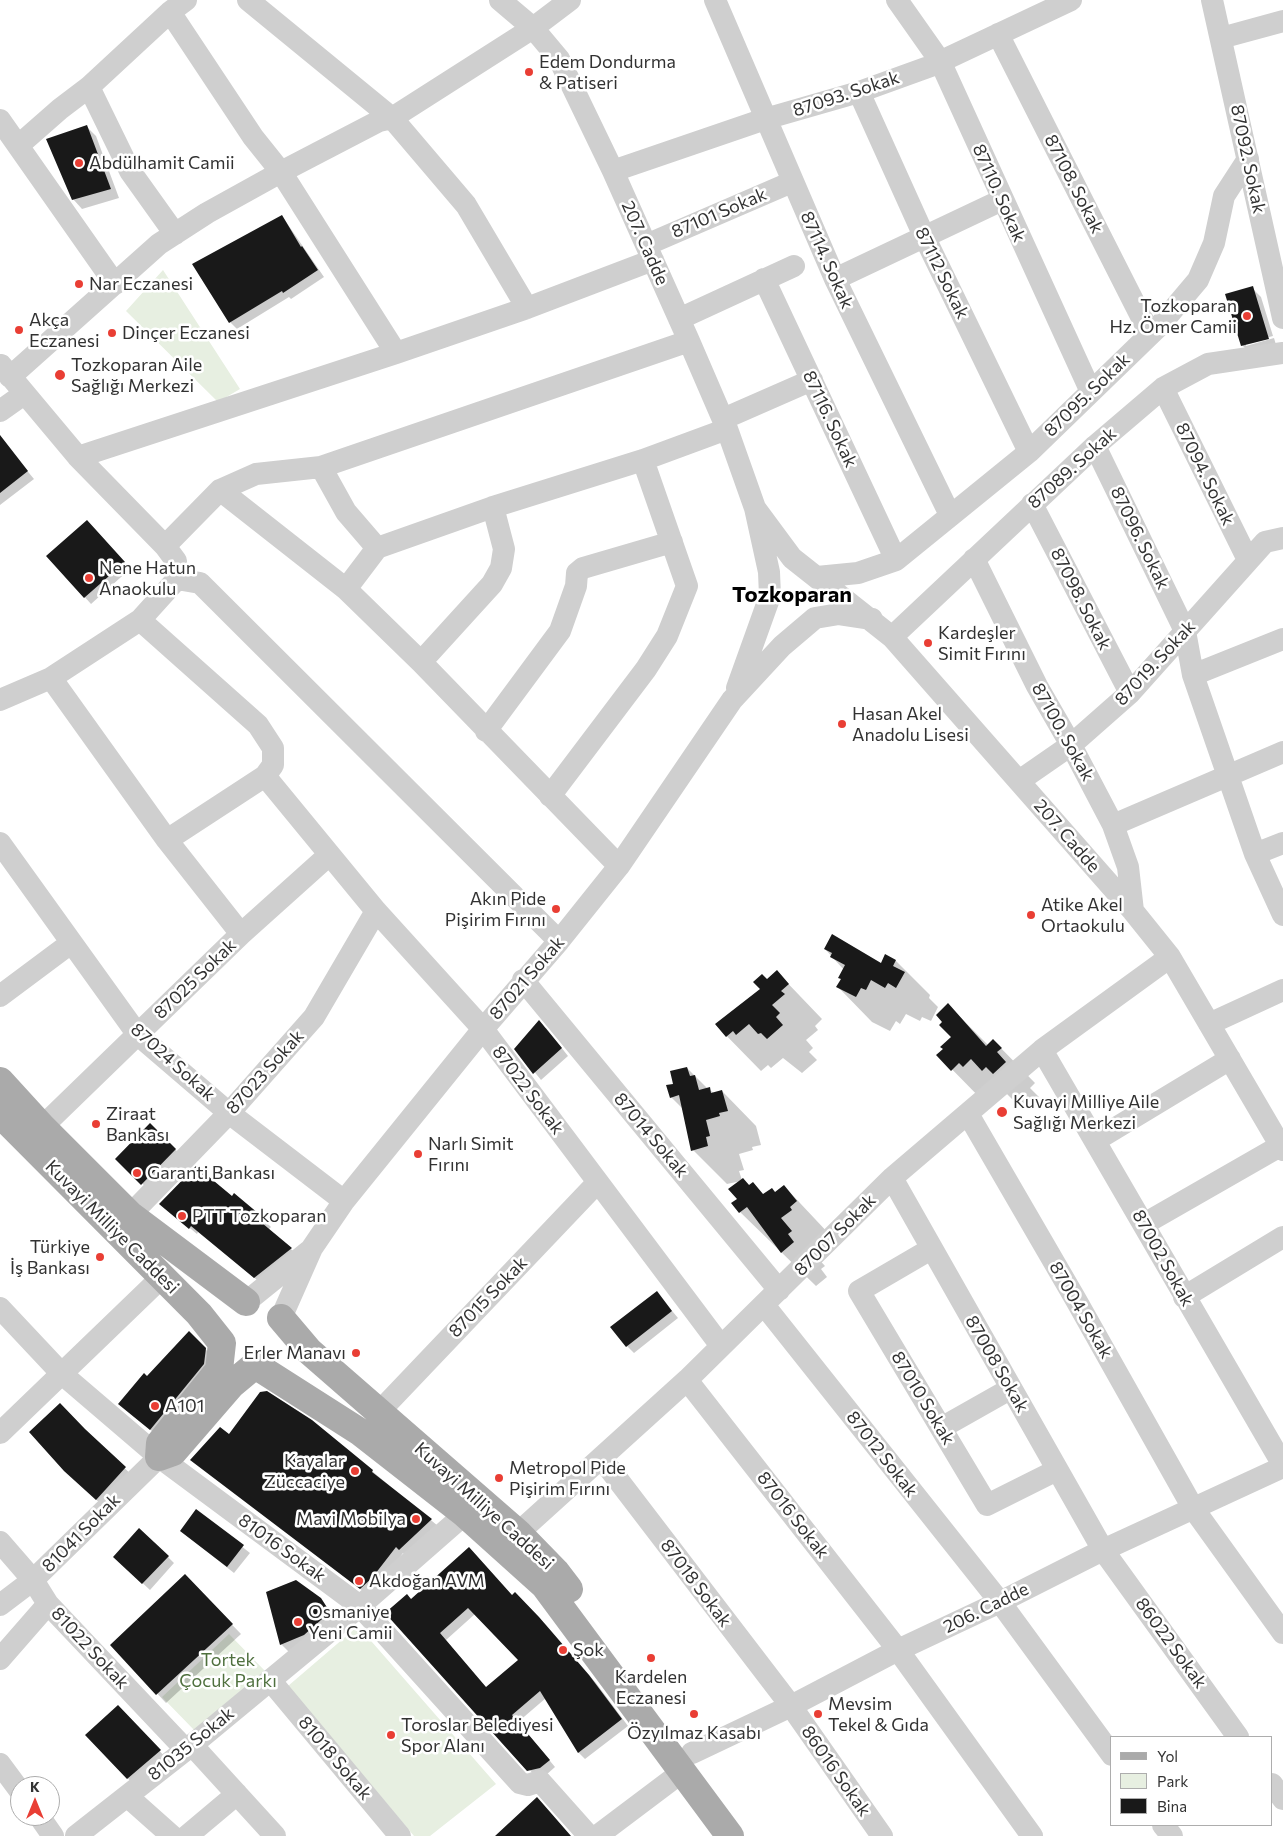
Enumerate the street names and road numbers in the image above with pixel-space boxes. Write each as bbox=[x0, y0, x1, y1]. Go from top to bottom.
street label: 87093. Sokak bbox=[790, 67, 902, 121]
street label: 87092. Sokak bbox=[1226, 103, 1270, 215]
street label: 87108. Sokak bbox=[1040, 131, 1108, 237]
street label: 87110. Sokak bbox=[968, 141, 1030, 245]
street label: 87101 Sokak bbox=[668, 183, 770, 243]
street label: 207. Cadde bbox=[617, 198, 673, 288]
street label: 87114. Sokak bbox=[796, 208, 858, 312]
street label: 87112 Sokak bbox=[911, 224, 973, 322]
street label: 87095. Sokak bbox=[1040, 349, 1134, 441]
street label: 87116. Sokak bbox=[798, 367, 862, 471]
street label: 87094. Sokak bbox=[1171, 419, 1239, 529]
street label: 87089. Sokak bbox=[1023, 423, 1121, 513]
street label: 87096. Sokak bbox=[1106, 483, 1174, 593]
street label: 87098. Sokak bbox=[1046, 544, 1116, 654]
street label: 87019. Sokak bbox=[1110, 616, 1200, 710]
street label: 87100. Sokak bbox=[1027, 679, 1099, 785]
street label: 207. Cadde bbox=[1029, 795, 1105, 877]
street label: 87021 Sokak bbox=[485, 932, 569, 1024]
street label: 87025 Sokak bbox=[149, 934, 241, 1024]
street label: 87024 Sokak bbox=[126, 1018, 220, 1106]
street label: 87023 Sokak bbox=[222, 1025, 308, 1119]
street label: 87022 Sokak bbox=[488, 1041, 568, 1139]
street label: 87014 Sokak bbox=[609, 1088, 693, 1182]
street label: Kuvayi Milliye Caddesi bbox=[41, 1156, 183, 1298]
street label: 87007 Sokak bbox=[790, 1190, 880, 1280]
street label: 87002 Sokak bbox=[1128, 1206, 1198, 1310]
street label: 87015 Sokak bbox=[444, 1252, 532, 1342]
street label: 87004 Sokak bbox=[1045, 1258, 1117, 1362]
street label: 87008 Sokak bbox=[961, 1312, 1033, 1416]
street label: 87010 Sokak bbox=[887, 1347, 959, 1449]
street label: 87012 Sokak bbox=[842, 1407, 922, 1501]
street label: Kuvayi Milliye Caddesi bbox=[410, 1438, 558, 1574]
street label: 87016 Sokak bbox=[752, 1467, 834, 1563]
street label: 81041 Sokak bbox=[37, 1489, 125, 1577]
street label: 81016 Sokak bbox=[234, 1509, 330, 1587]
street label: 87018 Sokak bbox=[656, 1535, 736, 1631]
street label: 206. Cadde bbox=[940, 1578, 1032, 1638]
street label: 86022 Sokak bbox=[1131, 1593, 1211, 1693]
street label: 81022 Sokak bbox=[47, 1603, 133, 1693]
street label: 81035 Sokak bbox=[144, 1703, 238, 1785]
street label: 81018 Sokak bbox=[294, 1712, 376, 1804]
street label: 86016 Sokak bbox=[797, 1721, 875, 1821]

